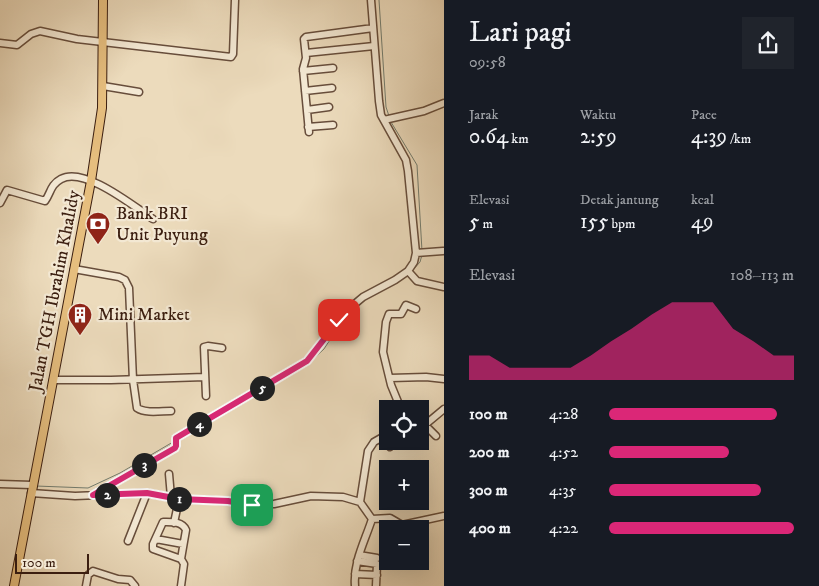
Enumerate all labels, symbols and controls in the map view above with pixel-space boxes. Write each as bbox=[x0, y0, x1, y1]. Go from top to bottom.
text: Lari pagi bbox=[469, 15, 572, 50]
button: share bbox=[742, 17, 794, 69]
text: 09:58 bbox=[469, 52, 506, 72]
text: Jarak bbox=[469, 106, 498, 124]
text: Waktu bbox=[580, 106, 616, 124]
text: Pace bbox=[691, 106, 717, 124]
text: 0.64 bbox=[469, 124, 508, 150]
text: 2:59 bbox=[580, 124, 617, 150]
text: 4:39 bbox=[691, 124, 727, 150]
text: km bbox=[508, 130, 529, 148]
text: /km bbox=[727, 130, 751, 148]
street label: Jalan TGH Ibrahim Khalidy bbox=[24, 188, 85, 396]
text: Elevasi bbox=[469, 191, 509, 209]
text: Detak jantung bbox=[580, 191, 659, 209]
text: kcal bbox=[691, 191, 714, 209]
place label: Bank BRI Unit Puyung bbox=[116, 203, 208, 246]
text: 5 bbox=[469, 209, 479, 235]
text: 155 bbox=[580, 209, 608, 235]
text: 49 bbox=[691, 209, 714, 235]
bank icon: Bank BRI Unit Puyung bbox=[85, 211, 111, 245]
text: m bbox=[479, 215, 493, 233]
text: bpm bbox=[608, 215, 636, 233]
text: Elevasi bbox=[469, 265, 515, 285]
text: 108–113 m bbox=[730, 265, 794, 285]
pin bbox=[318, 299, 360, 341]
building icon: Mini Market bbox=[67, 302, 93, 336]
place label: Mini Market bbox=[98, 304, 190, 326]
icon: check bbox=[325, 306, 353, 334]
pin: 5 bbox=[250, 376, 274, 400]
text: 5 bbox=[259, 379, 266, 397]
map controls bbox=[379, 400, 429, 570]
button: locate bbox=[379, 400, 429, 450]
text: 100 m bbox=[469, 404, 508, 424]
text: 4:28 bbox=[549, 404, 578, 424]
pin: 4 bbox=[186, 412, 212, 436]
text: 4 bbox=[195, 415, 204, 433]
text: 200 m bbox=[469, 442, 510, 462]
text: 4:52 bbox=[549, 442, 578, 462]
pin: 3 bbox=[132, 452, 156, 478]
text: 3 bbox=[142, 456, 147, 474]
button: + bbox=[379, 460, 429, 510]
text: 300 m bbox=[469, 480, 508, 500]
text: 4:35 bbox=[549, 480, 576, 500]
pin: 2 bbox=[94, 482, 120, 508]
pin bbox=[231, 484, 273, 526]
text: 2 bbox=[104, 486, 111, 504]
pin: 1 bbox=[166, 486, 192, 512]
text: 1 bbox=[177, 490, 182, 508]
icon: arrive bbox=[238, 491, 266, 519]
text: 400 m bbox=[469, 518, 511, 538]
text: 4:22 bbox=[549, 518, 578, 538]
button: − bbox=[379, 520, 429, 570]
scale bar bbox=[15, 551, 89, 574]
text: 100 m bbox=[22, 554, 56, 572]

